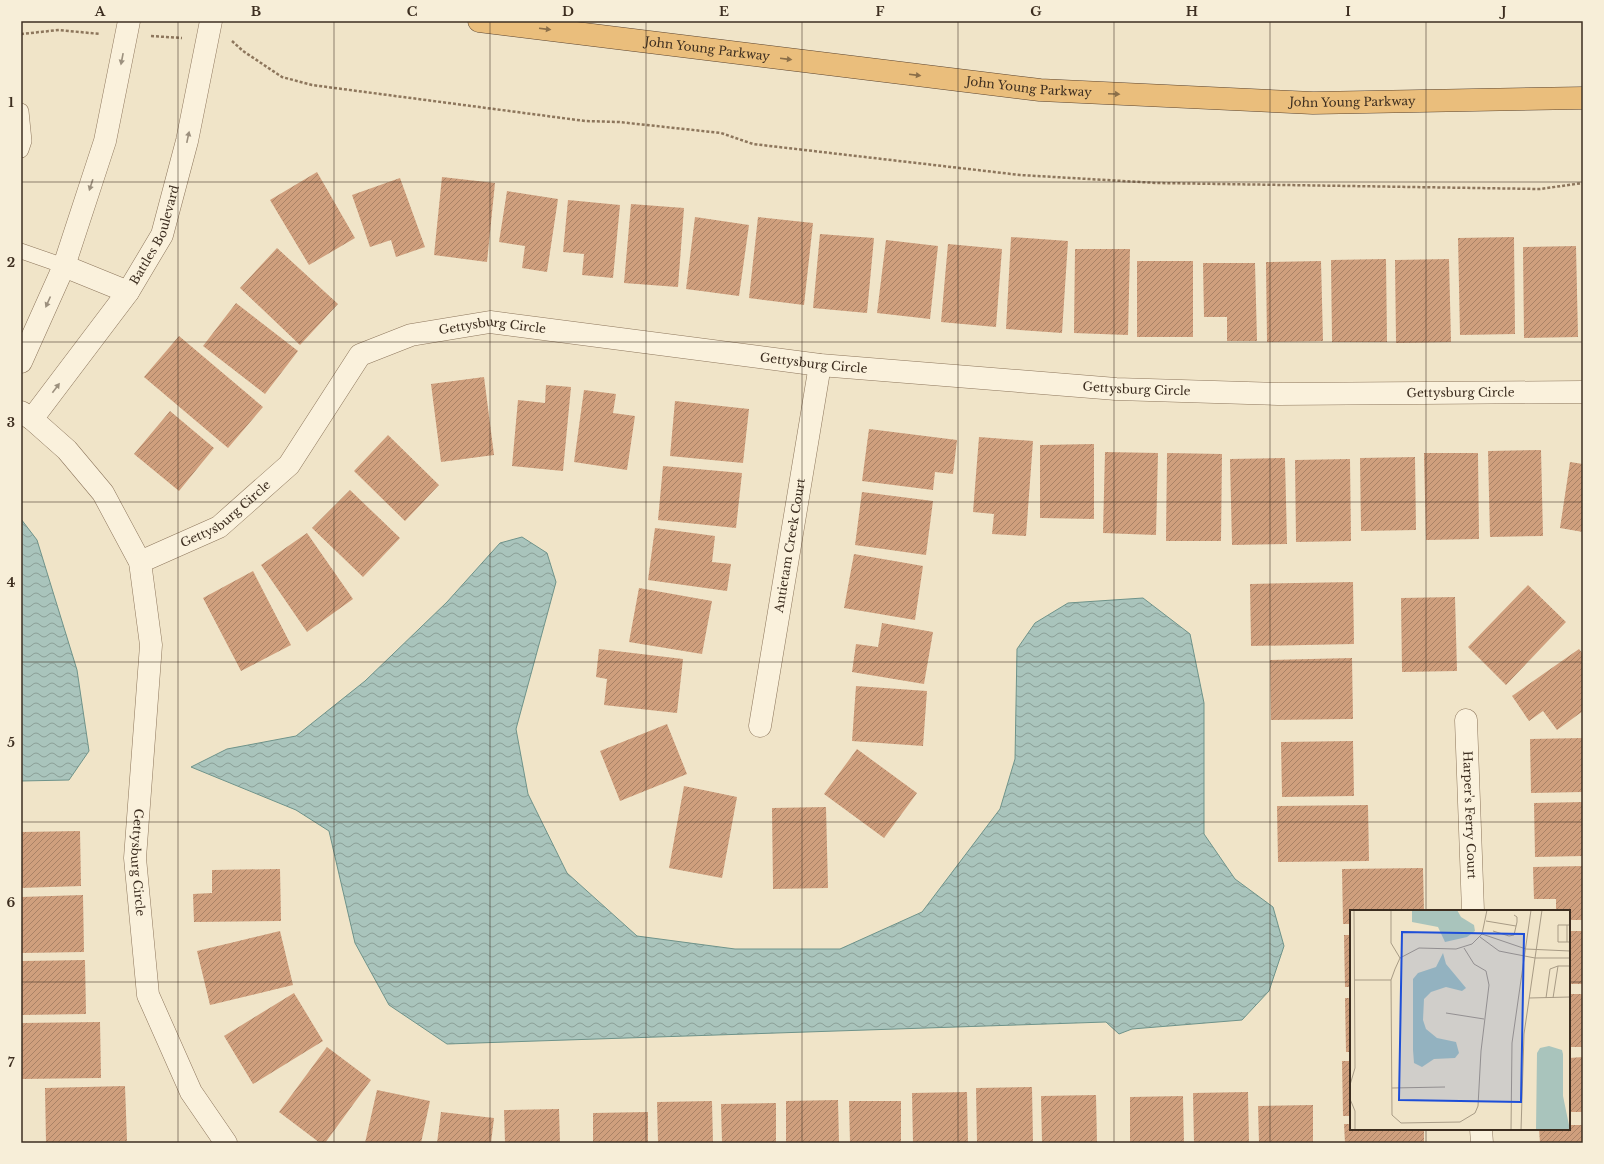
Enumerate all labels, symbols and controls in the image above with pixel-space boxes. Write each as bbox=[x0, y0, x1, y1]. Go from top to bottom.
text: A bbox=[94, 3, 106, 20]
text: B bbox=[251, 3, 261, 20]
text: C bbox=[407, 3, 418, 20]
text: D bbox=[562, 3, 574, 20]
text: E bbox=[719, 3, 729, 20]
text: F bbox=[876, 3, 885, 20]
text: G bbox=[1030, 3, 1042, 20]
text: H bbox=[1186, 3, 1198, 20]
text: I bbox=[1345, 3, 1351, 20]
text: J bbox=[1498, 3, 1507, 20]
one-way arrow bbox=[539, 26, 551, 32]
street label: John Young Parkway bbox=[642, 33, 771, 64]
one-way arrow bbox=[118, 53, 124, 65]
one-way arrow bbox=[780, 56, 792, 62]
one-way arrow bbox=[909, 72, 921, 78]
street label: John Young Parkway bbox=[963, 73, 1093, 99]
one-way arrow bbox=[1108, 90, 1120, 97]
street label: John Young Parkway bbox=[1287, 93, 1416, 110]
text: 1 bbox=[8, 94, 14, 111]
one-way arrow bbox=[185, 131, 191, 143]
one-way arrow bbox=[88, 180, 94, 192]
street label: Battles Boulevard bbox=[126, 183, 182, 287]
text: 2 bbox=[7, 254, 15, 271]
one-way arrow bbox=[45, 296, 51, 308]
street label: Gettysburg Circle bbox=[438, 314, 547, 337]
street label: Gettysburg Circle bbox=[759, 349, 868, 376]
street label: Gettysburg Circle bbox=[1082, 378, 1191, 398]
one-way arrow bbox=[52, 383, 60, 394]
street label: Gettysburg Circle bbox=[1406, 384, 1515, 400]
text: 3 bbox=[7, 414, 15, 431]
street label: Gettysburg Circle bbox=[178, 477, 274, 550]
street label: Antietam Creek Court bbox=[771, 477, 808, 615]
text: 4 bbox=[7, 574, 16, 591]
text: 5 bbox=[7, 734, 15, 751]
street label: Harper's Ferry Court bbox=[1460, 751, 1480, 880]
street label: Gettysburg Circle bbox=[128, 808, 149, 917]
text: 6 bbox=[7, 894, 16, 911]
inset map bbox=[1350, 910, 1570, 1130]
text: 7 bbox=[8, 1054, 15, 1071]

